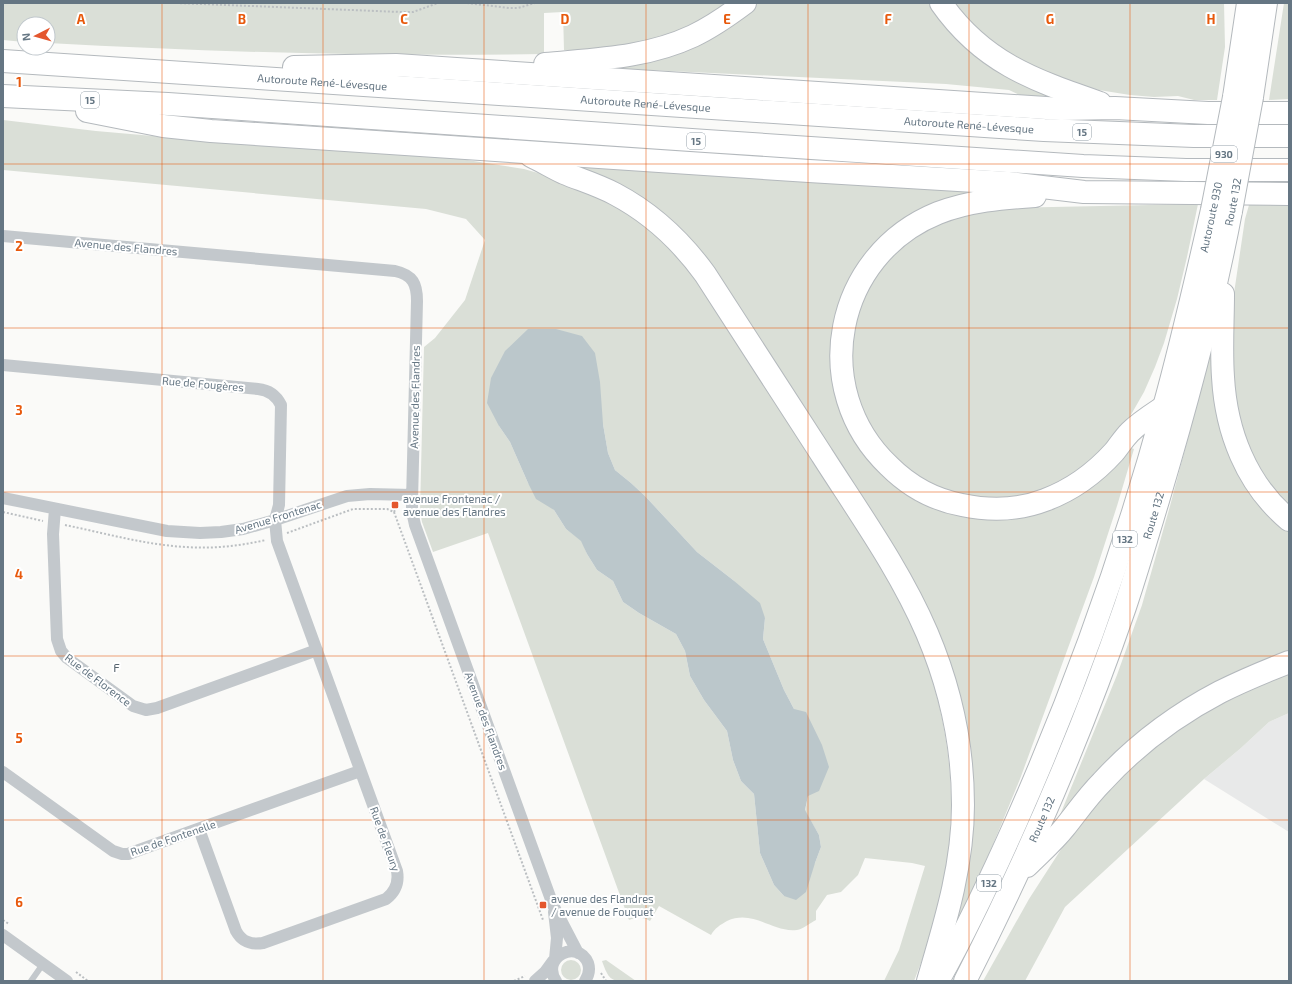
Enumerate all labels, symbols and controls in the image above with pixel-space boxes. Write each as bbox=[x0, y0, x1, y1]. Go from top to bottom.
text: A bbox=[77, 11, 86, 27]
text: B bbox=[238, 11, 246, 27]
text: C bbox=[400, 11, 408, 27]
text: D bbox=[561, 11, 570, 27]
text: E bbox=[723, 11, 731, 27]
text: F bbox=[884, 11, 892, 27]
text: G bbox=[1046, 11, 1054, 27]
text: H bbox=[1207, 11, 1216, 27]
north arrow bbox=[16, 16, 56, 56]
text: N bbox=[19, 32, 32, 42]
street label: Autoroute René-Lévesque bbox=[257, 71, 388, 92]
text: 1 bbox=[16, 74, 22, 90]
road number: 15 bbox=[81, 92, 99, 108]
street label: Autoroute René-Lévesque bbox=[580, 92, 711, 114]
street label: Autoroute René-Lévesque bbox=[904, 114, 1034, 135]
road number: 15 bbox=[1073, 124, 1091, 140]
road number: 15 bbox=[687, 133, 705, 149]
road number: 930 bbox=[1211, 146, 1237, 162]
street label: Route 132 bbox=[1222, 177, 1244, 227]
street label: Autoroute 930 bbox=[1197, 180, 1224, 253]
street label: Avenue des Flandres bbox=[74, 236, 178, 258]
text: 2 bbox=[15, 238, 23, 254]
street label: Avenue des Flandres bbox=[407, 345, 422, 449]
street label: Rue de Fougères bbox=[162, 373, 245, 394]
text: 3 bbox=[15, 402, 23, 418]
street label: Route 132 bbox=[1140, 490, 1166, 540]
place label: avenue Frontenac / avenue des Flandres bbox=[403, 492, 506, 518]
street label: Avenue Frontenac bbox=[233, 497, 323, 536]
marker: avenue Frontenac / avenue des Flandres bbox=[390, 500, 400, 510]
road number: 132 bbox=[1113, 531, 1137, 547]
text: 4 bbox=[15, 566, 23, 582]
street label: Rue de Florence bbox=[63, 651, 134, 709]
district label: F bbox=[113, 660, 121, 674]
street label: Avenue des Flandres bbox=[463, 670, 510, 772]
text: 5 bbox=[15, 730, 23, 746]
street label: Route 132 bbox=[1026, 794, 1057, 844]
street label: Rue de Fleury bbox=[368, 805, 403, 873]
street label: Rue de Fontenelle bbox=[128, 817, 217, 858]
road number: 132 bbox=[977, 875, 1001, 891]
place label: avenue des Flandres / avenue de Fouquet bbox=[551, 892, 654, 918]
text: 6 bbox=[15, 894, 23, 910]
marker: avenue des Flandres / avenue de Fouquet bbox=[538, 900, 548, 910]

